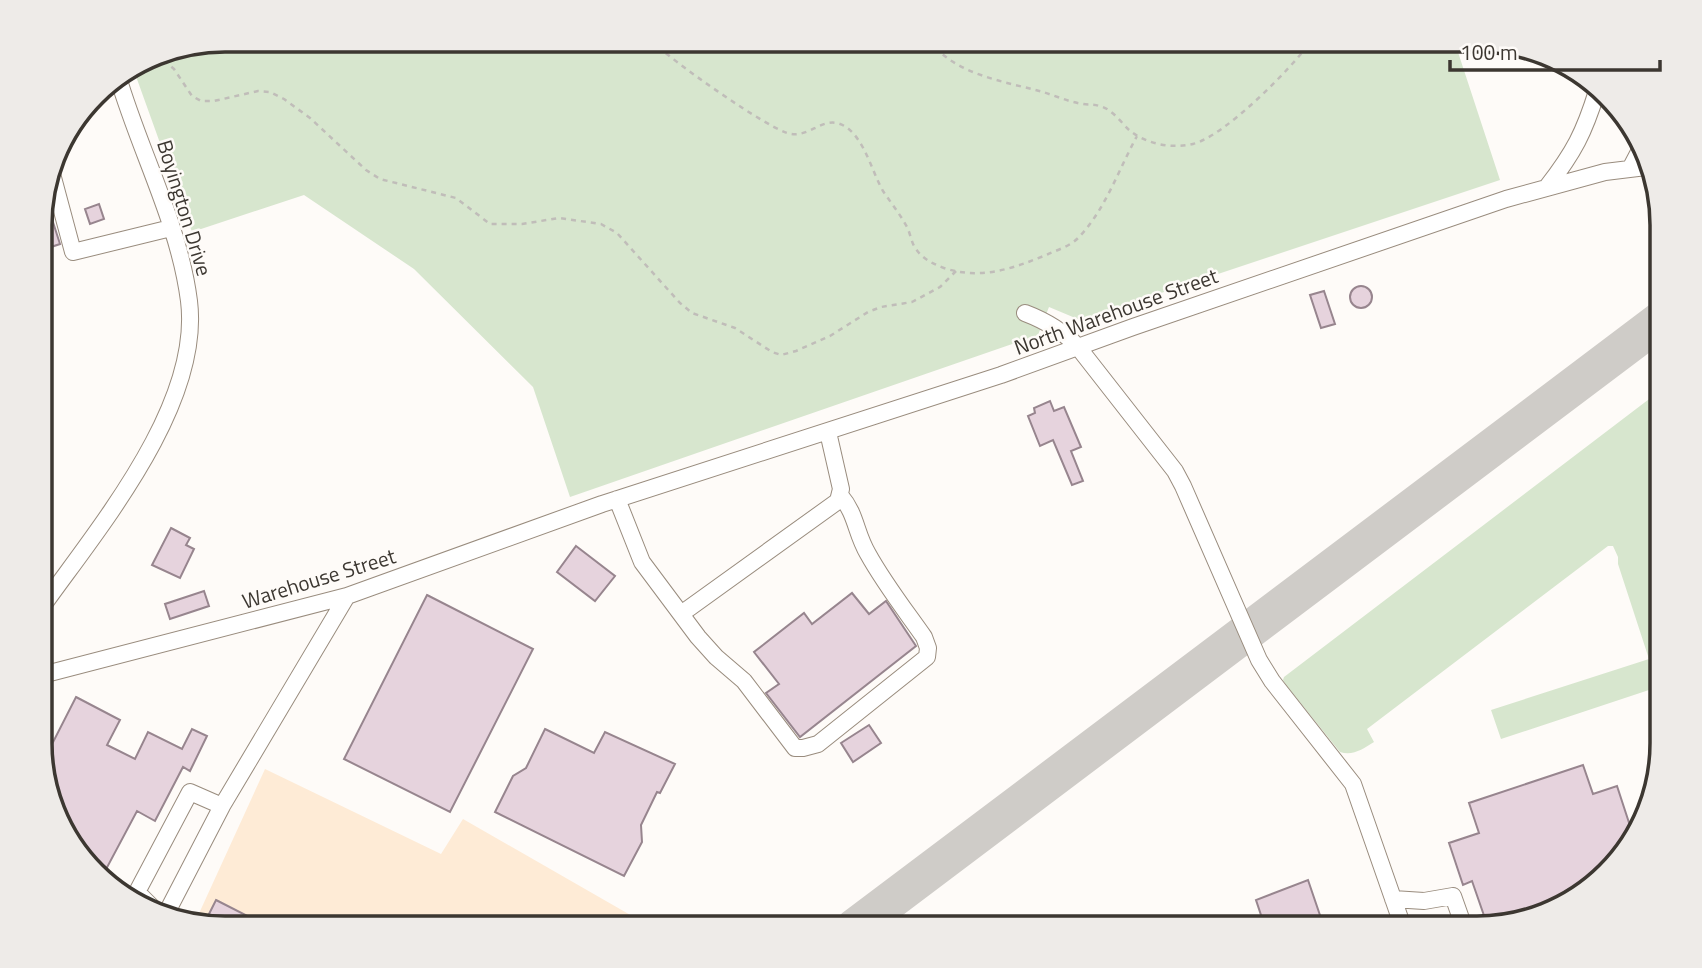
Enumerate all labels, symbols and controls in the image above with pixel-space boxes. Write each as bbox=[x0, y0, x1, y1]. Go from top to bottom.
scale bar bbox=[1450, 28, 1660, 72]
text: 100 m bbox=[1460, 36, 1517, 68]
street label: Boyington Drive bbox=[149, 136, 221, 280]
street label: North Warehouse Street bbox=[1009, 259, 1223, 363]
street label: Warehouse Street bbox=[238, 539, 400, 617]

